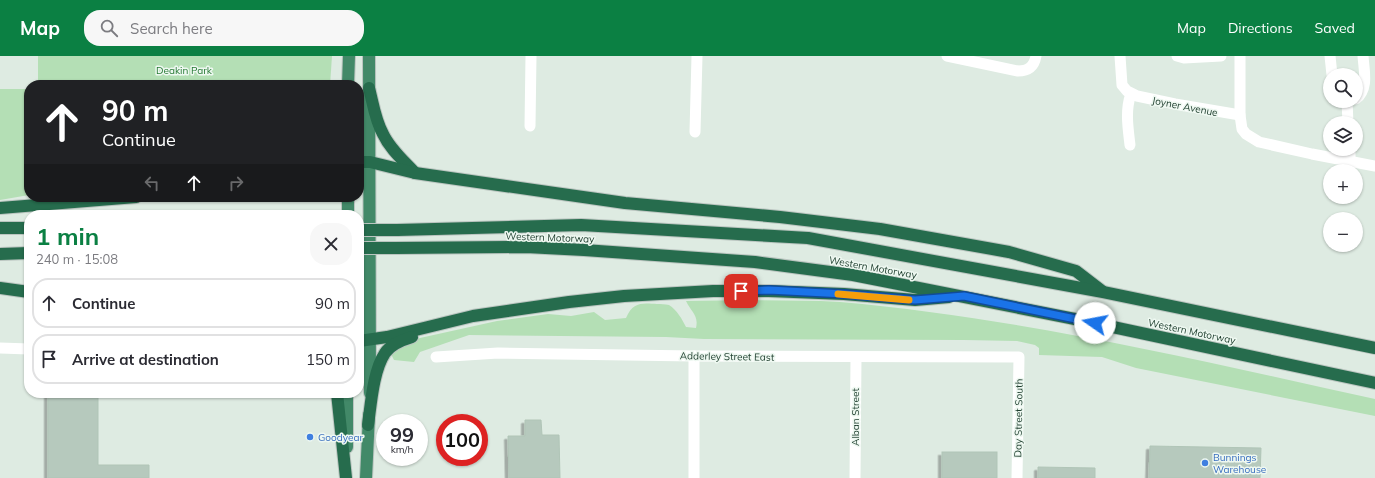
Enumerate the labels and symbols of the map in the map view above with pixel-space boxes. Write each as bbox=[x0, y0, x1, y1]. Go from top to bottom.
park label: Deakin Park bbox=[156, 64, 213, 77]
street label: Joyner Avenue bbox=[1151, 94, 1219, 119]
street label: Western Motorway bbox=[505, 229, 595, 246]
street label: Western Motorway bbox=[828, 253, 919, 282]
pin bbox=[724, 274, 758, 308]
position arrow bbox=[1074, 302, 1116, 344]
street label: Western Motorway bbox=[1147, 316, 1237, 347]
street label: Adderley Street East bbox=[680, 349, 775, 364]
street label: Day Street South bbox=[1011, 378, 1026, 457]
street label: Alban Street bbox=[849, 388, 862, 446]
speed limit sign: 100 bbox=[436, 414, 488, 466]
place label: Goodyear bbox=[318, 431, 363, 444]
marker: Goodyear bbox=[305, 432, 315, 442]
place label: Bunnings Warehouse bbox=[1213, 451, 1266, 476]
marker: Bunnings Warehouse bbox=[1200, 458, 1210, 468]

